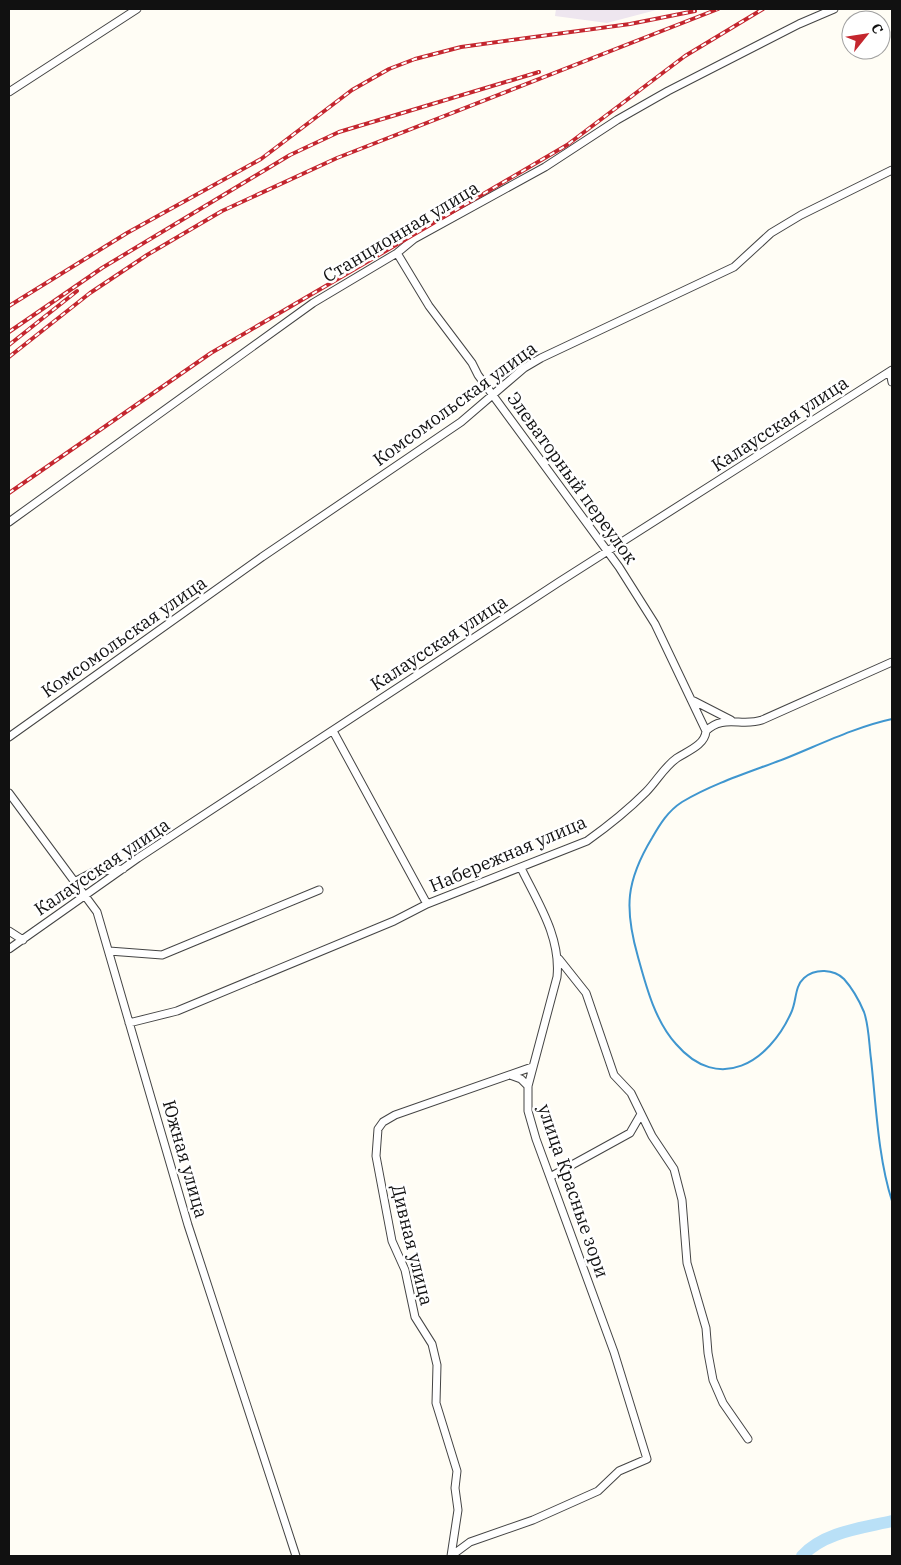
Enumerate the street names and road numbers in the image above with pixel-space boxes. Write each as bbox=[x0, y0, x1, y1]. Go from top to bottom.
street label: Станционная улица bbox=[318, 176, 483, 287]
street label: Комсомольская улица bbox=[368, 336, 541, 471]
street label: Калаусская улица bbox=[707, 371, 853, 476]
street label: Элеваторный переулок bbox=[502, 387, 643, 569]
street label: Комсомольская улица bbox=[37, 571, 211, 702]
street label: Калаусская улица bbox=[366, 590, 512, 695]
street label: Набережная улица bbox=[426, 810, 590, 897]
street label: Калаусская улица bbox=[30, 813, 174, 920]
street label: Южная улица bbox=[158, 1097, 213, 1221]
street label: улица Красные зори bbox=[533, 1101, 614, 1281]
street label: Дивная улица bbox=[386, 1182, 439, 1308]

